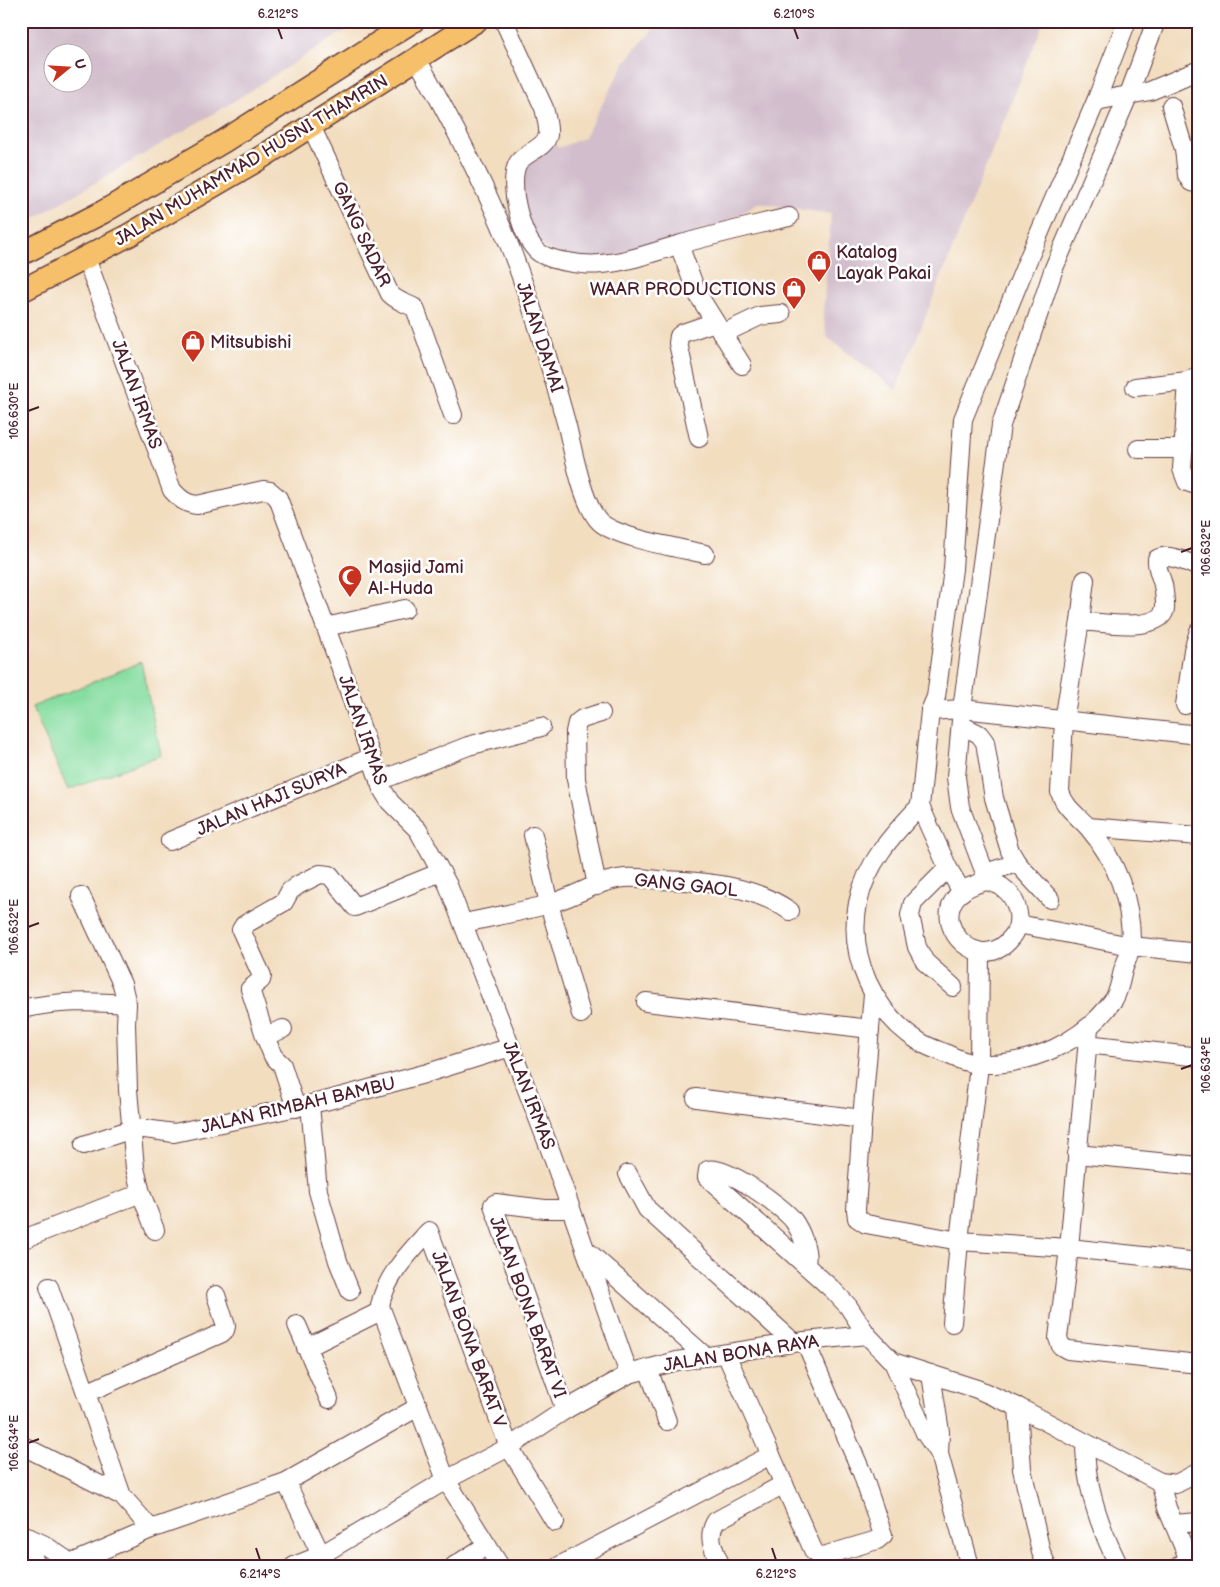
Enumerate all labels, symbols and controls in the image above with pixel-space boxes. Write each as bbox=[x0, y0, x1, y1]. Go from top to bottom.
text: 6.212°S bbox=[258, 7, 298, 22]
text: 6.210°S bbox=[773, 7, 815, 22]
north arrow bbox=[42, 42, 92, 92]
text: U bbox=[70, 57, 90, 72]
street label: JALAN MUHAMMAD HUSNI THAMRIN bbox=[111, 70, 392, 251]
street label: GANG SADAR bbox=[328, 178, 395, 290]
place label: Katalog Layak Pakai bbox=[836, 242, 931, 284]
shop icon: Katalog Layak Pakai bbox=[806, 249, 832, 283]
shop icon: WAAR PRODUCTIONS bbox=[781, 276, 807, 310]
street label: JALAN DAMAI bbox=[512, 279, 567, 395]
place label: WAAR PRODUCTIONS bbox=[590, 279, 776, 300]
shop icon: Mitsubishi bbox=[180, 329, 206, 363]
place label: Mitsubishi bbox=[210, 332, 291, 353]
street label: JALAN IRMAS bbox=[107, 336, 166, 452]
text: 106.630°E bbox=[7, 383, 22, 439]
text: 106.632°E bbox=[1199, 520, 1214, 576]
place label: Masjid Jami Al-Huda bbox=[368, 557, 464, 599]
mosque icon: Masjid Jami Al-Huda bbox=[337, 564, 363, 598]
street label: JALAN IRMAS bbox=[334, 672, 391, 788]
street label: JALAN HAJI SURYA bbox=[193, 759, 349, 840]
street label: GANG GAOL bbox=[633, 870, 739, 901]
text: 106.632°E bbox=[7, 899, 22, 955]
text: 106.634°E bbox=[1199, 1037, 1214, 1093]
street label: JALAN IRMAS bbox=[498, 1038, 559, 1153]
street label: JALAN RIMBAH BAMBU bbox=[199, 1073, 397, 1138]
street label: JALAN BONA BARAT VI bbox=[485, 1213, 570, 1401]
street label: JALAN BONA BARAT V bbox=[427, 1248, 510, 1430]
street label: JALAN BONA RAYA bbox=[662, 1331, 820, 1376]
text: 106.634°E bbox=[7, 1415, 22, 1471]
text: 6.214°S bbox=[240, 1567, 280, 1582]
text: 6.212°S bbox=[756, 1567, 796, 1582]

